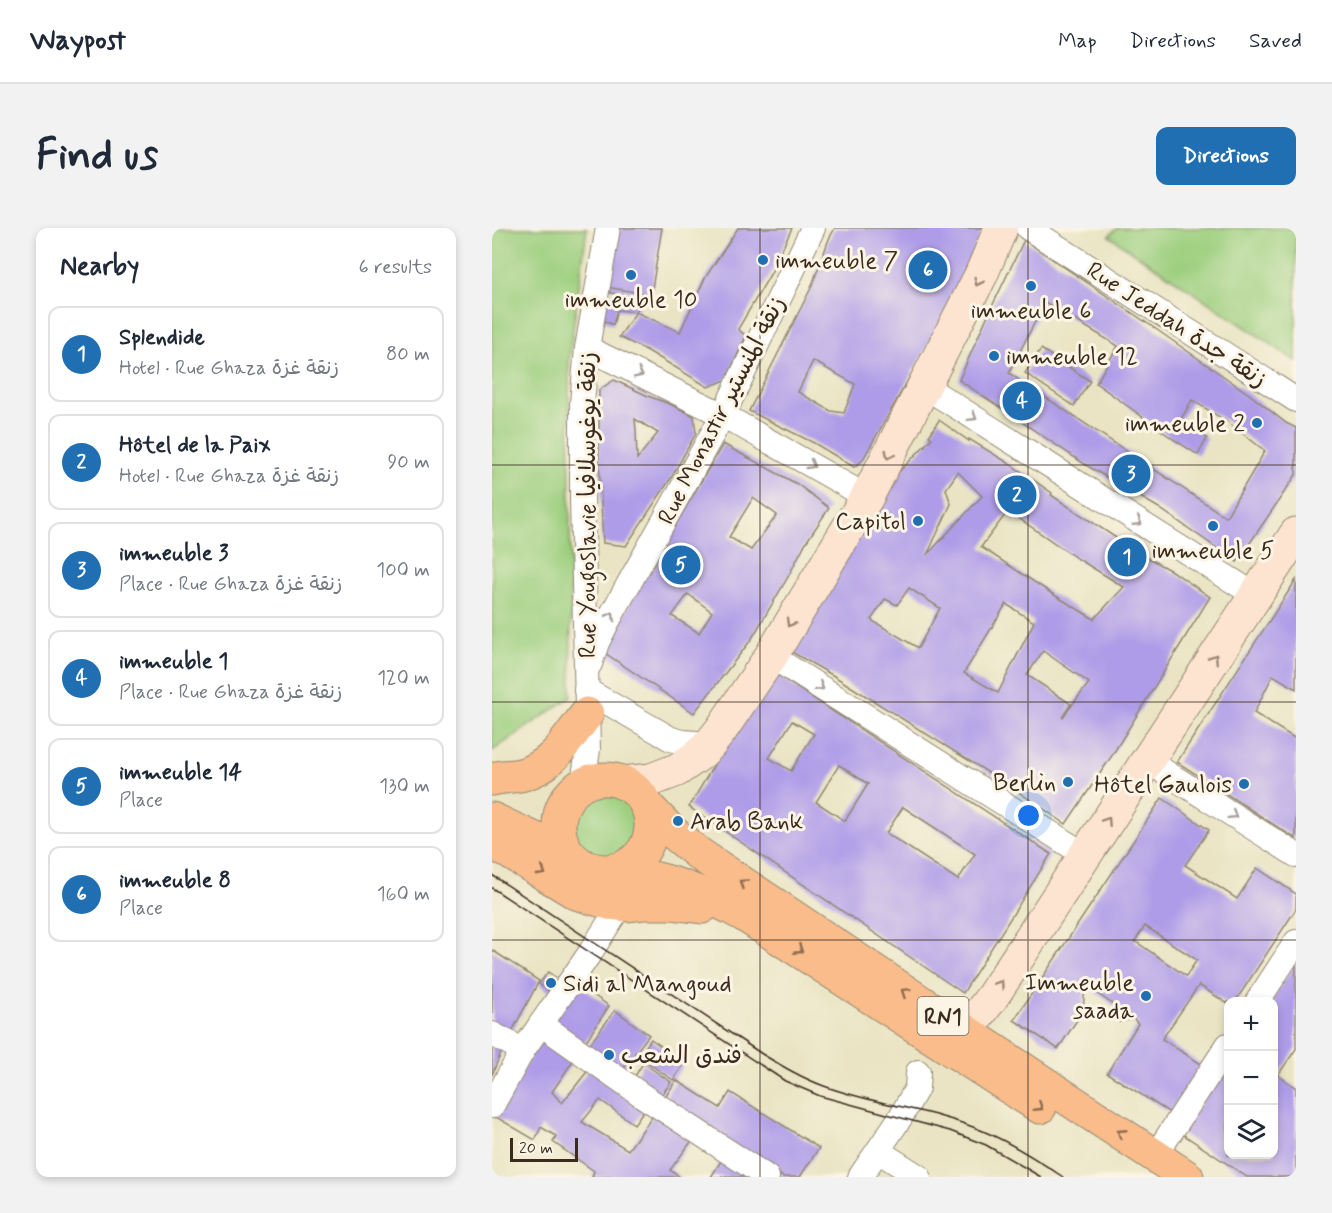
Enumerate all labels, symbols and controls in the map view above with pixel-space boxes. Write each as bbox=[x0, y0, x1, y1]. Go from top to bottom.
text: Waypost bbox=[30, 23, 126, 60]
text: Map bbox=[1058, 27, 1097, 55]
text: Directions bbox=[1130, 27, 1216, 55]
text: Saved bbox=[1249, 27, 1302, 55]
button: Directions bbox=[1156, 127, 1296, 185]
text: Find us bbox=[36, 129, 158, 184]
place label: immeuble 7 bbox=[775, 246, 898, 277]
pin: 6 bbox=[908, 248, 948, 292]
text: Nearby bbox=[60, 250, 139, 284]
marker: immeuble 7 bbox=[756, 253, 770, 267]
text: 6 results bbox=[359, 254, 432, 281]
street label: Rue Jeddah زنقة جدة bbox=[1080, 255, 1272, 395]
marker: immeuble 10 bbox=[624, 268, 638, 282]
one-way arrow bbox=[973, 275, 985, 286]
marker: immeuble 6 bbox=[1024, 279, 1038, 293]
place label: immeuble 10 bbox=[564, 285, 698, 316]
street label: Rue Monastir زنقة المنستير bbox=[651, 291, 793, 530]
place label: immeuble 6 bbox=[971, 296, 1091, 327]
text: Splendide bbox=[119, 324, 205, 352]
text: 1 bbox=[77, 341, 86, 368]
text: 80 m bbox=[386, 341, 430, 368]
place label: immeuble 12 bbox=[1006, 342, 1138, 373]
marker: immeuble 12 bbox=[987, 349, 1001, 363]
street label: Rue Yougoslavie زنقة يوغوسلافيا bbox=[573, 352, 607, 658]
text: Hotel · Rue Ghaza زنقة غزة bbox=[119, 355, 339, 382]
one-way arrow bbox=[633, 367, 644, 378]
pin: 4 bbox=[1002, 378, 1042, 423]
place label: immeuble 2 bbox=[1125, 409, 1245, 440]
one-way arrow bbox=[967, 410, 977, 422]
marker: immeuble 2 bbox=[1250, 416, 1264, 430]
text: Hôtel de la Paix bbox=[119, 432, 270, 460]
text: 2 bbox=[77, 449, 86, 476]
text: 90 m bbox=[387, 449, 430, 476]
one-way arrow bbox=[884, 449, 896, 460]
pin: 3 bbox=[1112, 452, 1150, 496]
one-way arrow bbox=[805, 458, 815, 469]
text: Hotel · Rue Ghaza زنقة غزة bbox=[119, 463, 339, 490]
pin: 2 bbox=[998, 472, 1036, 518]
place label: Capitol bbox=[835, 507, 906, 538]
marker: Capitol bbox=[911, 514, 925, 528]
one-way arrow bbox=[1132, 514, 1142, 526]
marker: immeuble 5 bbox=[1206, 519, 1220, 533]
pin: 1 bbox=[1108, 534, 1146, 580]
place label: immeuble 5 bbox=[1152, 536, 1275, 567]
text: immeuble 3 bbox=[119, 540, 229, 568]
pin: 5 bbox=[662, 542, 700, 588]
text: 3 bbox=[77, 557, 86, 584]
text: 100 m bbox=[376, 557, 430, 584]
text: Place · Rue Ghaza زنقة غزة bbox=[119, 571, 342, 598]
one-way arrow bbox=[604, 612, 615, 622]
one-way arrow bbox=[786, 617, 798, 627]
text: immeuble 1 bbox=[119, 648, 228, 676]
one-way arrow bbox=[1207, 654, 1219, 664]
text: 4 bbox=[76, 665, 87, 692]
text: 120 m bbox=[377, 665, 430, 692]
text: Place · Rue Ghaza زنقة غزة bbox=[119, 679, 342, 706]
one-way arrow bbox=[814, 680, 824, 692]
text: immeuble 14 bbox=[119, 759, 242, 787]
place label: Berlin bbox=[993, 768, 1056, 799]
place label: Hôtel Gaulois bbox=[1094, 770, 1232, 801]
text: 5 bbox=[76, 773, 88, 800]
text: 130 m bbox=[379, 773, 430, 800]
marker: Berlin bbox=[1061, 775, 1075, 789]
marker: Hôtel Gaulois bbox=[1237, 777, 1251, 791]
text: Place bbox=[119, 787, 163, 814]
your location bbox=[1014, 801, 1043, 830]
place label: Arab Bank bbox=[690, 807, 803, 838]
one-way arrow bbox=[1226, 807, 1237, 818]
marker: Arab Bank bbox=[671, 814, 685, 828]
one-way arrow bbox=[1100, 817, 1111, 828]
one-way arrow bbox=[536, 865, 546, 877]
text: immeuble 8 bbox=[119, 867, 231, 895]
one-way arrow bbox=[739, 879, 750, 890]
text: 6 bbox=[76, 881, 87, 908]
text: 160 m bbox=[377, 881, 430, 908]
text: Place bbox=[119, 895, 163, 922]
one-way arrow bbox=[792, 943, 803, 954]
place label: Immeuble saada bbox=[1025, 968, 1135, 1027]
place label: Sidi al Mangoud bbox=[563, 969, 732, 1000]
marker: Sidi al Mangoud bbox=[544, 976, 558, 990]
one-way arrow bbox=[993, 980, 1005, 990]
one-way arrow bbox=[901, 987, 911, 999]
marker: Immeuble saada bbox=[1139, 989, 1153, 1003]
road number: RN1 bbox=[918, 997, 968, 1035]
map controls bbox=[1224, 997, 1278, 1159]
button: + bbox=[1224, 997, 1278, 1051]
place label: فندق الشعب bbox=[621, 1041, 742, 1072]
marker: فندق الشعب bbox=[602, 1048, 616, 1062]
button: − bbox=[1224, 1051, 1278, 1105]
one-way arrow bbox=[1033, 1099, 1043, 1111]
button: layers bbox=[1224, 1105, 1278, 1159]
one-way arrow bbox=[1117, 1129, 1127, 1141]
scale bar bbox=[510, 1135, 578, 1162]
text: 20 m bbox=[519, 1138, 553, 1159]

